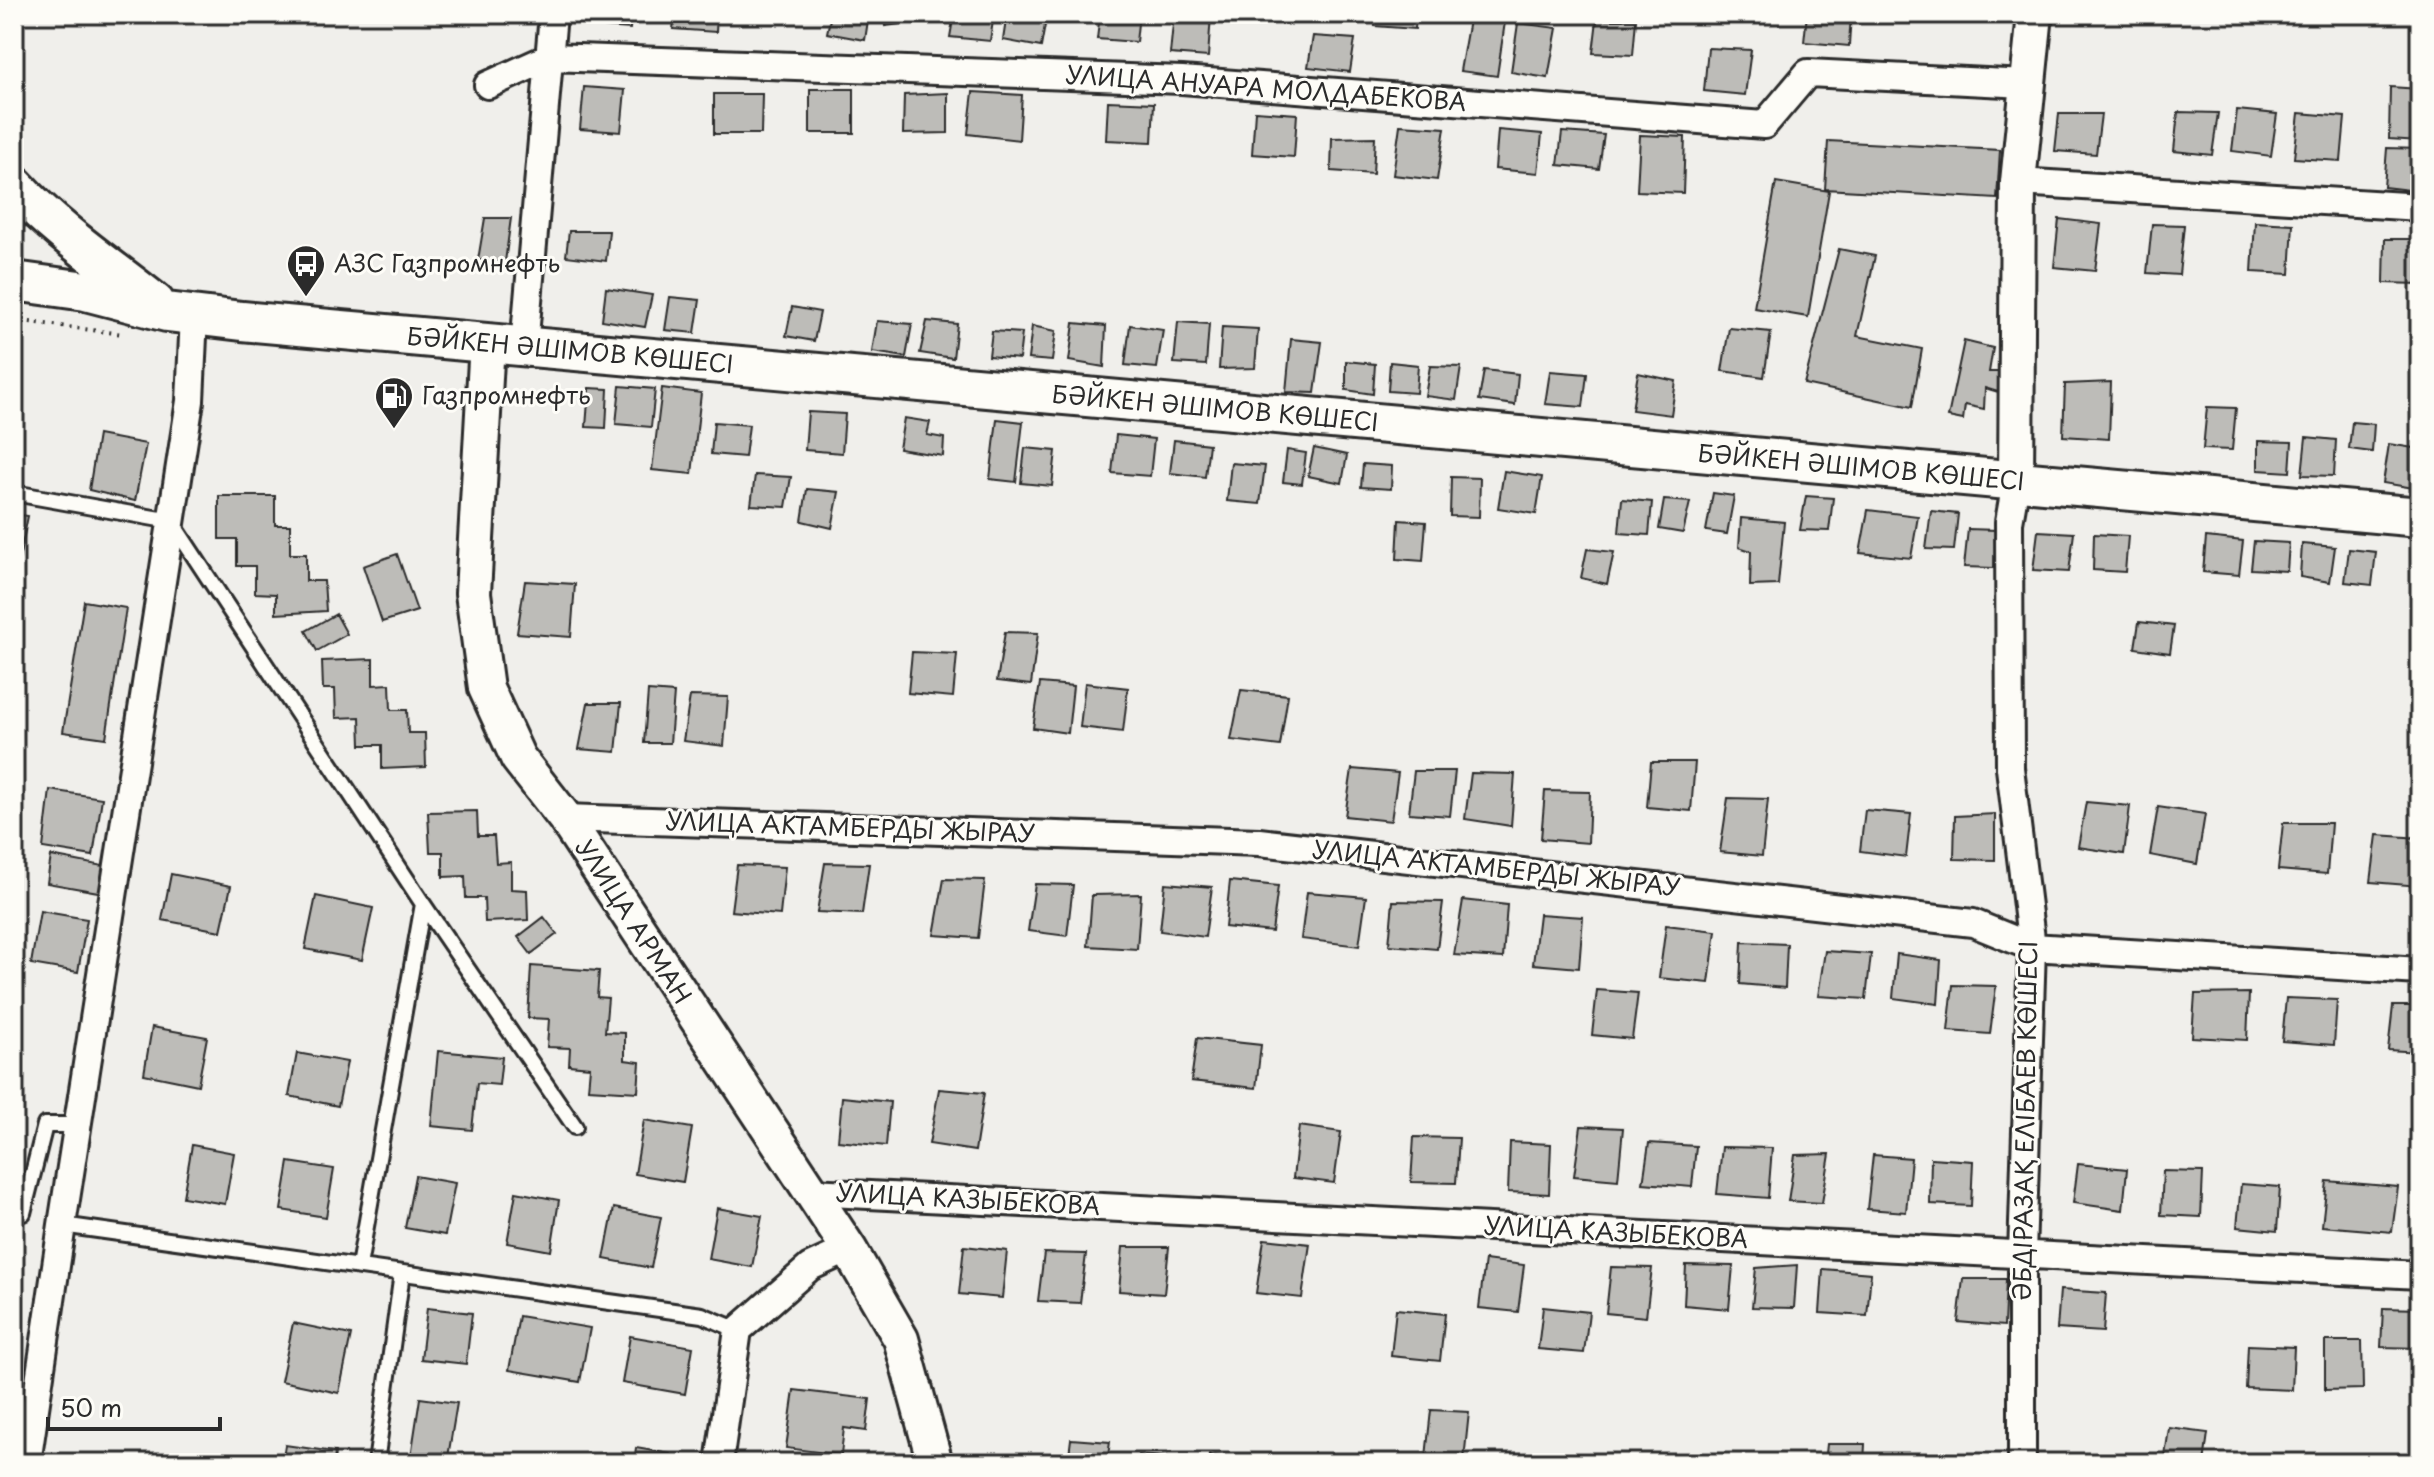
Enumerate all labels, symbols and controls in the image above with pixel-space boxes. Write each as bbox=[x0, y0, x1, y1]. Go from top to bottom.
street label: УЛИЦА АНУАРА МОЛДАБЕКОВА bbox=[1065, 55, 1468, 119]
bus stop icon: АЗС Газпромнефть bbox=[285, 243, 327, 298]
place label: АЗС Газпромнефть bbox=[334, 244, 560, 280]
street label: БӘЙКЕН ӘШІМОВ КӨШЕСІ bbox=[406, 317, 735, 381]
fuel station icon: Газпромнефть bbox=[373, 375, 415, 430]
street label: БӘЙКЕН ӘШІМОВ КӨШЕСІ bbox=[1051, 375, 1380, 439]
place label: Газпромнефть bbox=[422, 376, 591, 412]
street label: БӘЙКЕН ӘШІМОВ КӨШЕСІ bbox=[1697, 434, 2026, 498]
street label: УЛИЦА АКТАМБЕРДЫ ЖЫРАУ bbox=[665, 802, 1035, 850]
street label: УЛИЦА АКТАМБЕРДЫ ЖЫРАУ bbox=[1311, 830, 1682, 904]
street label: УЛИЦА АРМАН bbox=[568, 832, 701, 1010]
street label: ӘБДІРАЗАҚ ЕЛІБАЕВ КӨШЕСІ bbox=[2003, 941, 2045, 1301]
street label: УЛИЦА КАЗЫБЕКОВА bbox=[835, 1173, 1101, 1223]
street label: УЛИЦА КАЗЫБЕКОВА bbox=[1483, 1206, 1749, 1256]
scale bar bbox=[48, 1381, 220, 1431]
text: 50 m bbox=[60, 1389, 122, 1425]

